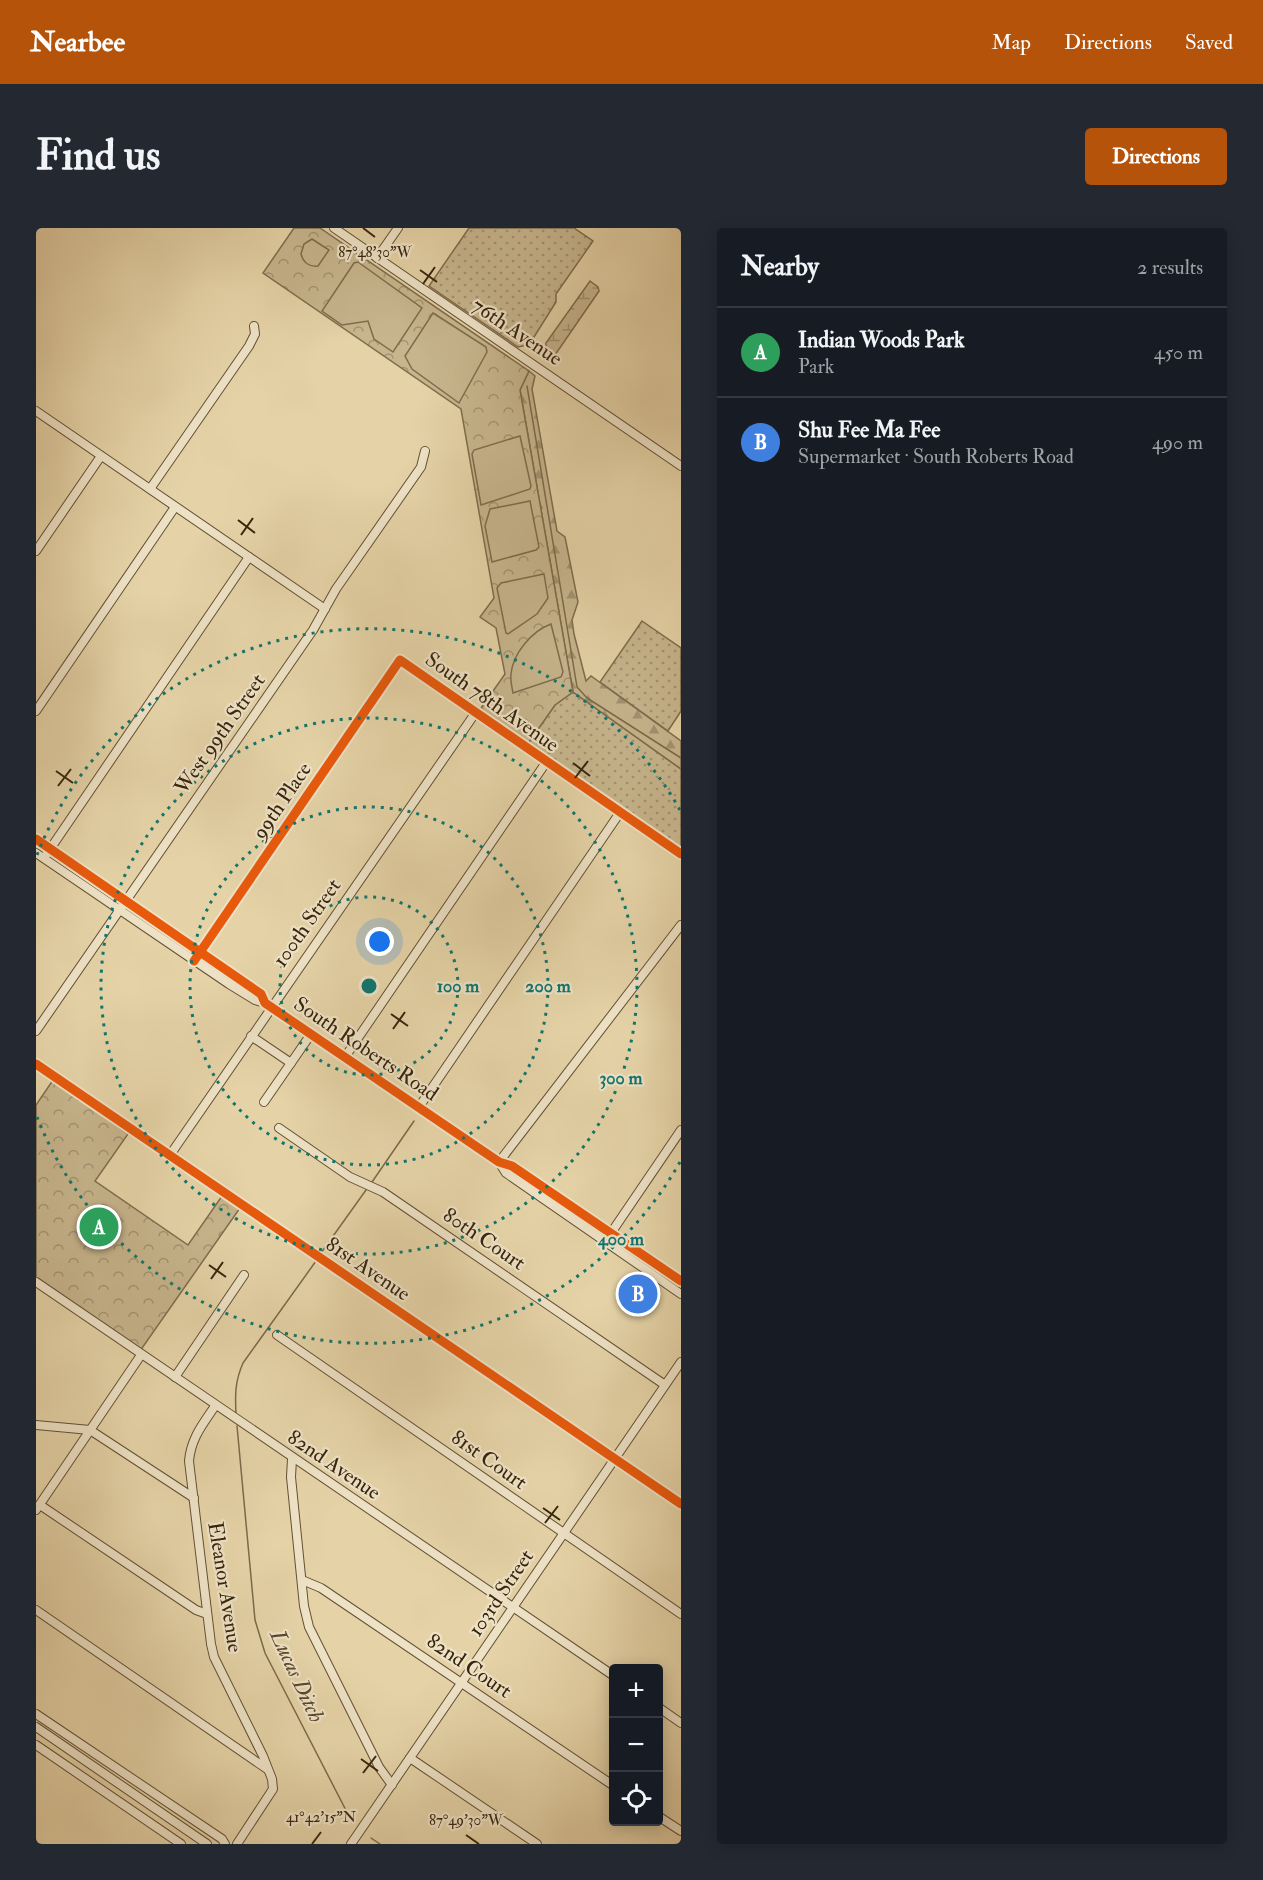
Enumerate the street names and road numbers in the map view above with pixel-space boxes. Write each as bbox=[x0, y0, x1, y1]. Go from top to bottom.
street label: 76th Avenue bbox=[467, 292, 568, 372]
street label: South 78th Avenue bbox=[420, 646, 564, 758]
street label: West 99th Street bbox=[168, 668, 272, 800]
street label: 99th Place bbox=[245, 757, 318, 846]
street label: 100th Street bbox=[267, 873, 347, 972]
street label: South Roberts Road bbox=[288, 991, 444, 1108]
street label: 80th Court bbox=[438, 1202, 531, 1277]
street label: 81st Avenue bbox=[320, 1231, 416, 1307]
street label: 82nd Avenue bbox=[282, 1424, 386, 1506]
street label: 81st Court bbox=[446, 1424, 532, 1496]
street label: Eleanor Avenue bbox=[201, 1520, 249, 1654]
street label: 103rd Street bbox=[462, 1544, 540, 1642]
street label: 82nd Court bbox=[421, 1628, 517, 1704]

